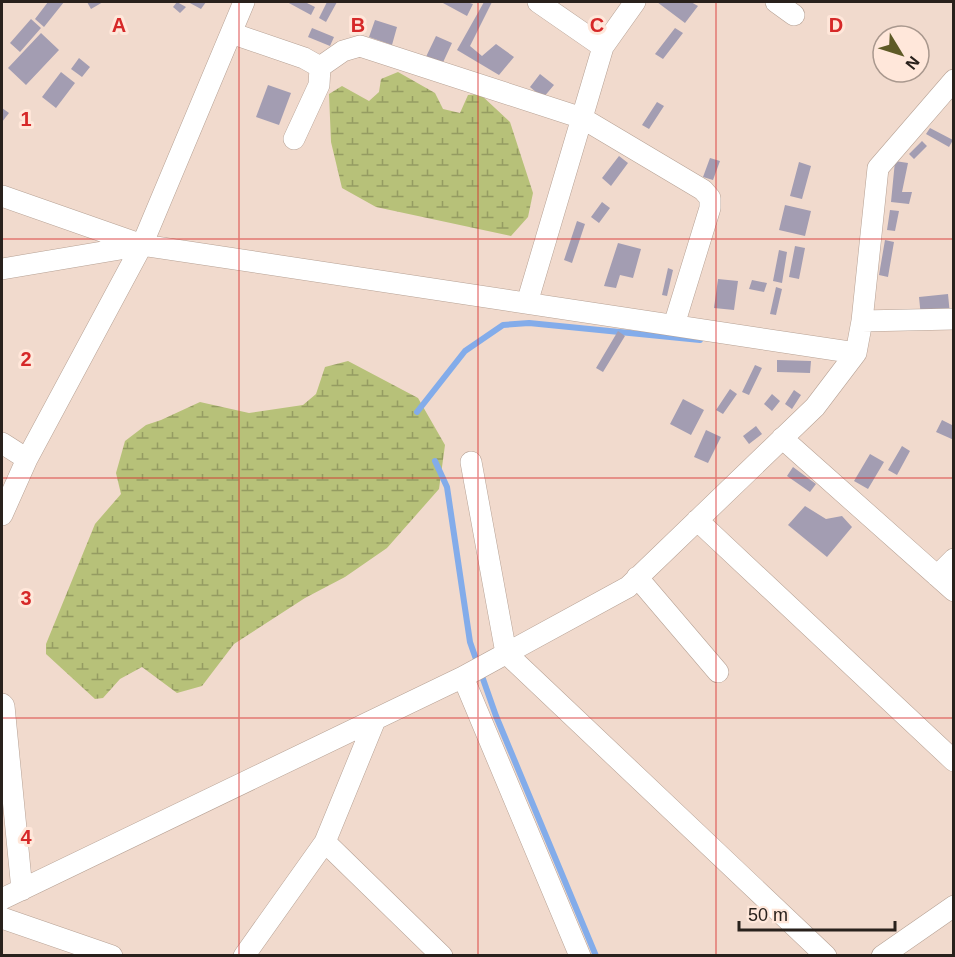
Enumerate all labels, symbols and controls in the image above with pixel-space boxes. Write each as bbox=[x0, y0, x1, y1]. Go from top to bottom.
text: A bbox=[112, 14, 126, 36]
text: B bbox=[351, 14, 365, 36]
text: C bbox=[590, 14, 604, 36]
text: D bbox=[829, 14, 843, 36]
north arrow bbox=[871, 24, 931, 84]
text: N bbox=[902, 53, 923, 73]
text: 1 bbox=[20, 108, 32, 130]
text: 2 bbox=[20, 348, 32, 370]
text: 3 bbox=[20, 587, 32, 609]
text: 4 bbox=[20, 826, 32, 848]
scale bar bbox=[739, 894, 895, 932]
text: 50 m bbox=[748, 905, 788, 925]

